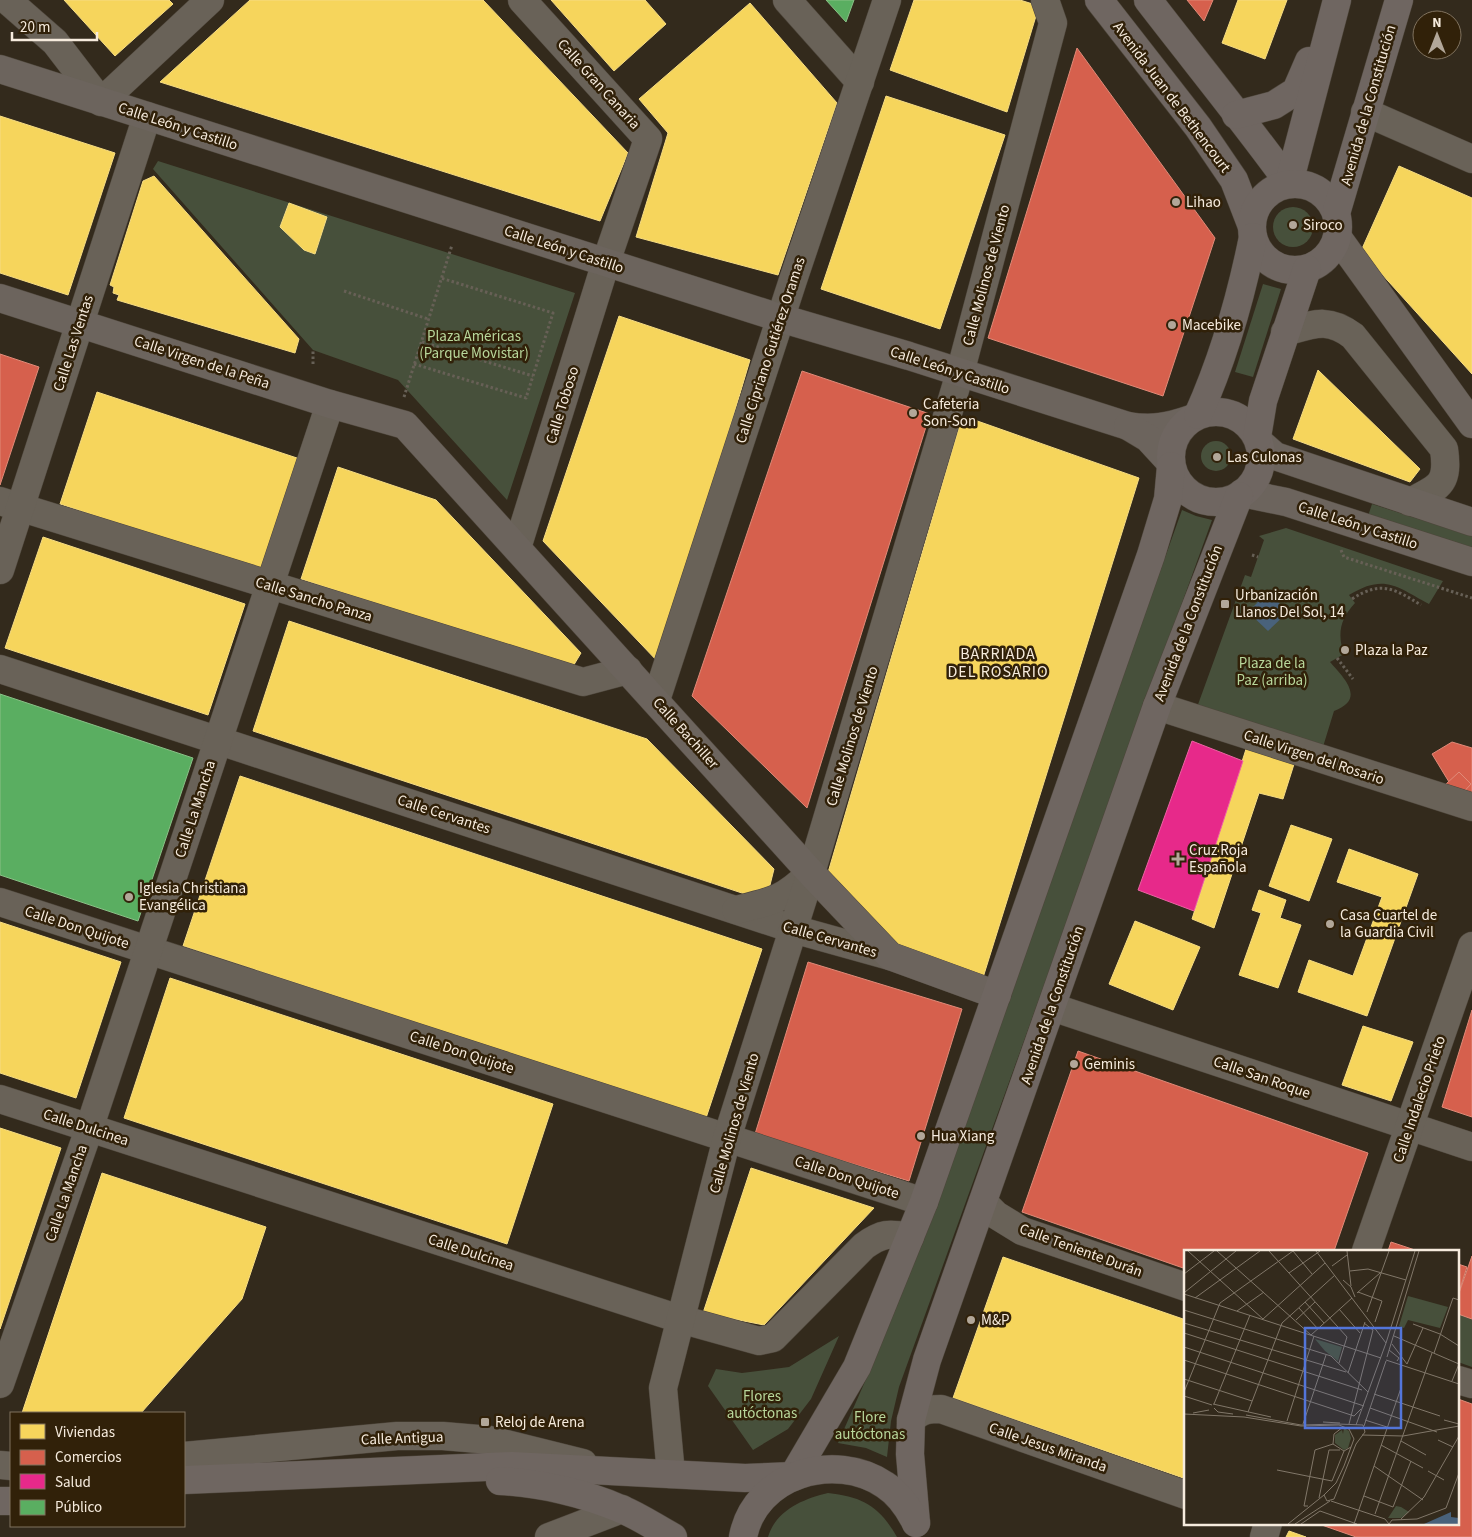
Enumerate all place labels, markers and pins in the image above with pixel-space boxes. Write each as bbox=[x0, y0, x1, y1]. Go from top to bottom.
place label: Lihao bbox=[1186, 192, 1221, 213]
marker: Lihao bbox=[1170, 196, 1182, 208]
place label: Siroco bbox=[1303, 215, 1343, 236]
marker: Siroco bbox=[1287, 219, 1299, 231]
place label: Macebike bbox=[1182, 315, 1241, 336]
marker: Macebike bbox=[1166, 319, 1178, 331]
place label: Cafeteria Son-Son bbox=[923, 394, 979, 432]
marker: Cafeteria Son-Son bbox=[907, 407, 919, 419]
place label: Las Culonas bbox=[1227, 447, 1302, 468]
marker: Las Culonas bbox=[1211, 451, 1223, 463]
place label: Urbanización Llanos Del Sol, 14 bbox=[1235, 585, 1345, 623]
marker: Urbanización Llanos Del Sol, 14 bbox=[1219, 598, 1231, 610]
place label: Plaza la Paz bbox=[1355, 640, 1428, 661]
marker: Plaza la Paz bbox=[1339, 644, 1351, 656]
place label: Cruz Roja Española bbox=[1189, 840, 1248, 878]
marker: Cruz Roja Española bbox=[1171, 852, 1185, 866]
place label: Iglesia Christiana Evangélica bbox=[139, 878, 246, 916]
marker: Iglesia Christiana Evangélica bbox=[123, 891, 135, 903]
place label: Casa Cuartel de la Guardia Civil bbox=[1340, 905, 1437, 943]
marker: Casa Cuartel de la Guardia Civil bbox=[1324, 918, 1336, 930]
place label: Geminis bbox=[1084, 1054, 1135, 1075]
marker: Geminis bbox=[1068, 1058, 1080, 1070]
place label: Hua Xiang bbox=[931, 1126, 995, 1147]
marker: Hua Xiang bbox=[915, 1130, 927, 1142]
place label: M&P bbox=[981, 1310, 1010, 1331]
marker: M&P bbox=[965, 1314, 977, 1326]
place label: Reloj de Arena bbox=[495, 1412, 585, 1433]
marker: Reloj de Arena bbox=[479, 1416, 491, 1428]

